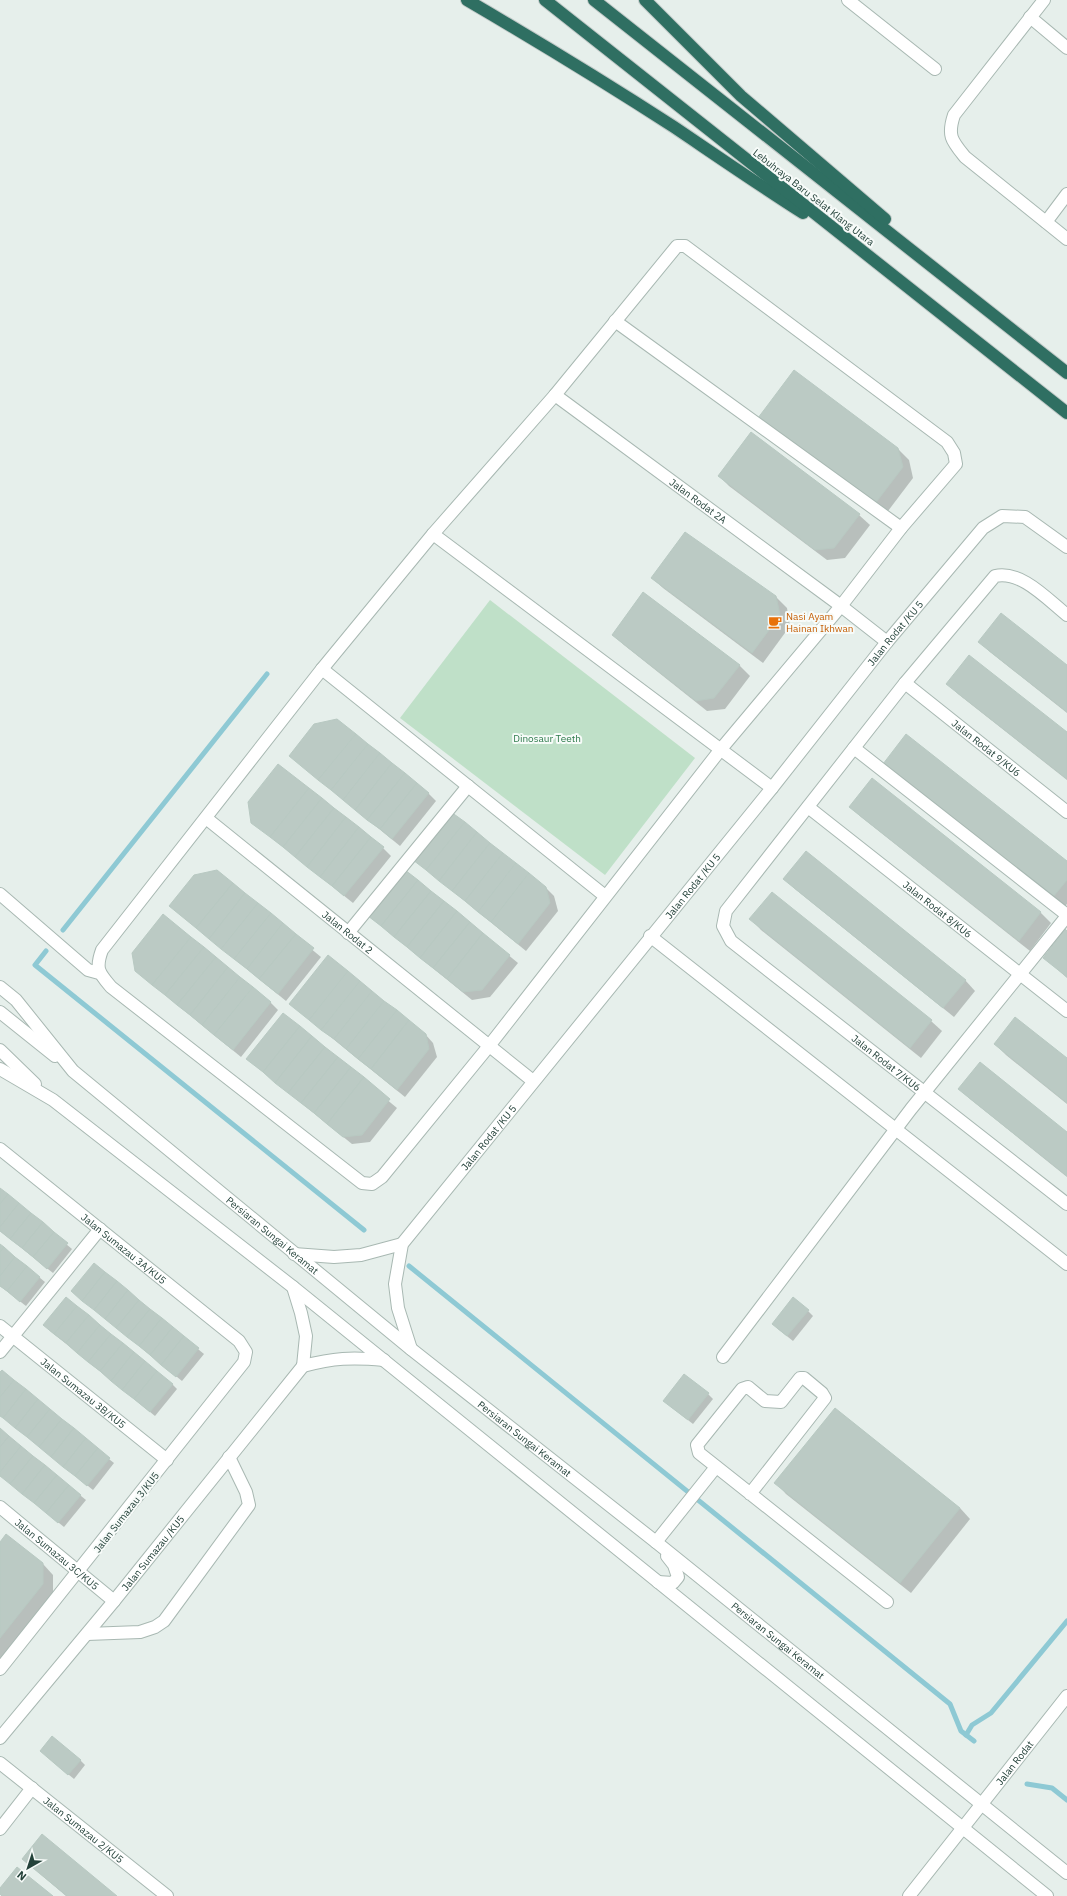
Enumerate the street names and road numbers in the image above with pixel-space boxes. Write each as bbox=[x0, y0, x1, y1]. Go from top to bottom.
street label: Lebuhraya Baru Selat Klang Utara bbox=[751, 146, 877, 249]
street label: Jalan Rodat 2A bbox=[667, 476, 730, 527]
street label: Jalan Rodat /KU 5 bbox=[865, 598, 926, 669]
street label: Jalan Rodat 9/KU6 bbox=[949, 717, 1023, 780]
street label: Jalan Rodat /KU 5 bbox=[662, 851, 723, 922]
street label: Jalan Rodat 8/KU6 bbox=[900, 878, 975, 941]
street label: Jalan Rodat 2 bbox=[319, 908, 376, 957]
street label: Jalan Rodat 7/KU6 bbox=[849, 1032, 923, 1094]
street label: Jalan Rodat /KU 5 bbox=[458, 1102, 519, 1173]
street label: Persiaran Sungai Keramat bbox=[223, 1194, 321, 1278]
street label: Jalan Sumazau 3A/KU5 bbox=[78, 1211, 169, 1287]
street label: Jalan Sumazau 3B/KU5 bbox=[38, 1355, 128, 1431]
street label: Persiaran Sungai Keramat bbox=[475, 1398, 574, 1480]
street label: Jalan Sumazau 3/KU5 bbox=[91, 1469, 162, 1555]
street label: Jalan Sumazau /KU5 bbox=[119, 1513, 187, 1594]
street label: Jalan Sumazau 3C/KU5 bbox=[12, 1516, 102, 1593]
street label: Persiaran Sungai Keramat bbox=[729, 1599, 827, 1682]
street label: Jalan Rodat bbox=[993, 1738, 1037, 1788]
street label: Jalan Sumazau 2/KU5 bbox=[41, 1794, 126, 1866]

